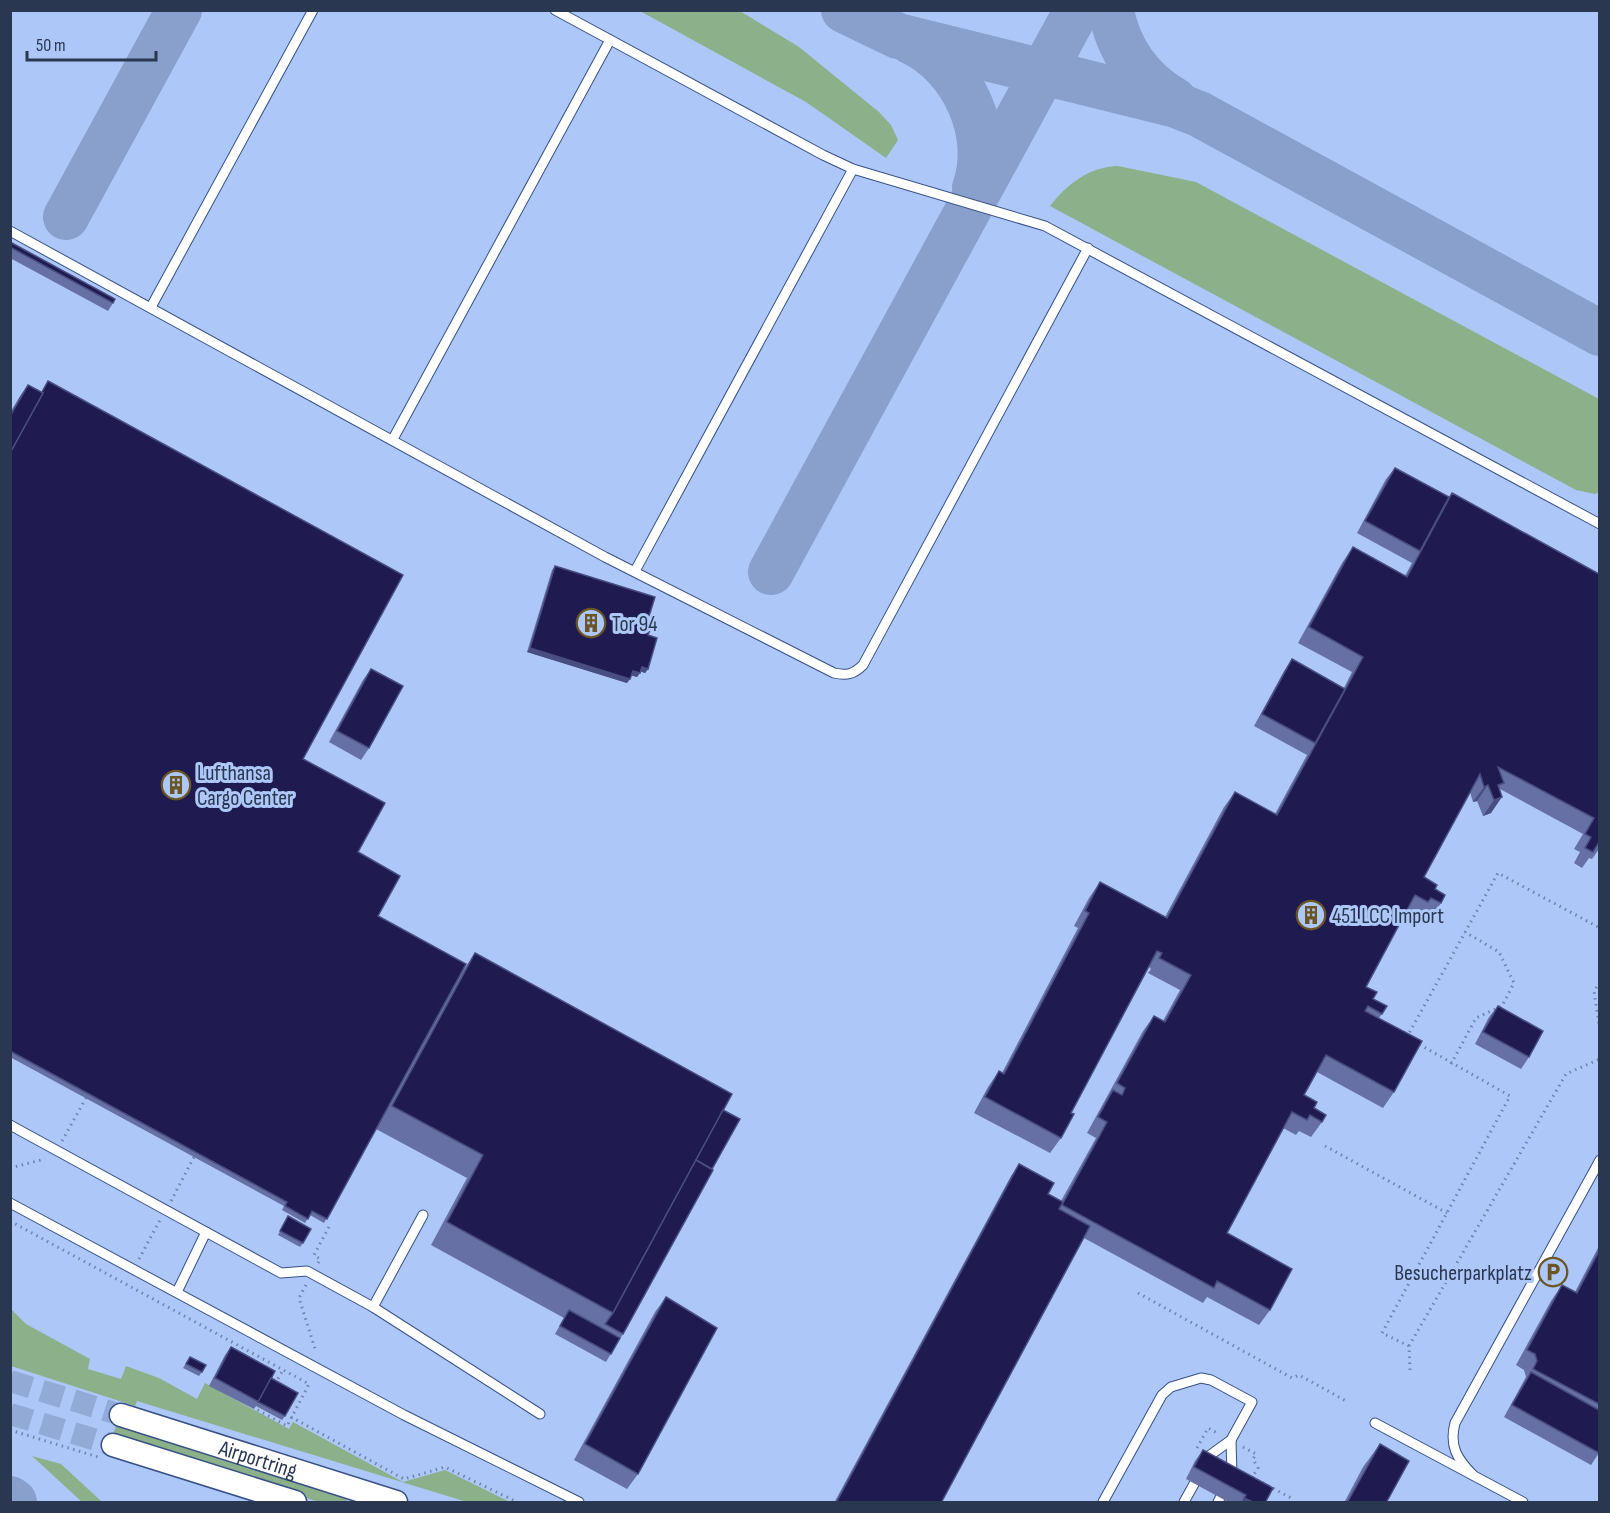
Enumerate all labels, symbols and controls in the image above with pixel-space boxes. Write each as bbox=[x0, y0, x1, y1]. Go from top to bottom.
scale bar bbox=[27, 24, 156, 62]
text: 50 m bbox=[36, 35, 66, 56]
building icon: Tor 94 bbox=[575, 607, 607, 639]
place label: Tor 94 bbox=[612, 611, 657, 638]
place label: Lufthansa Cargo Center bbox=[197, 760, 293, 812]
building icon: Lufthansa Cargo Center bbox=[160, 769, 192, 801]
building icon: 451 LCC Import bbox=[1295, 899, 1327, 931]
place label: 451 LCC Import bbox=[1332, 903, 1444, 930]
parking icon: Besucherparkplatz bbox=[1537, 1256, 1569, 1288]
place label: Besucherparkplatz bbox=[1394, 1260, 1532, 1287]
street label: Airportring bbox=[215, 1435, 300, 1485]

